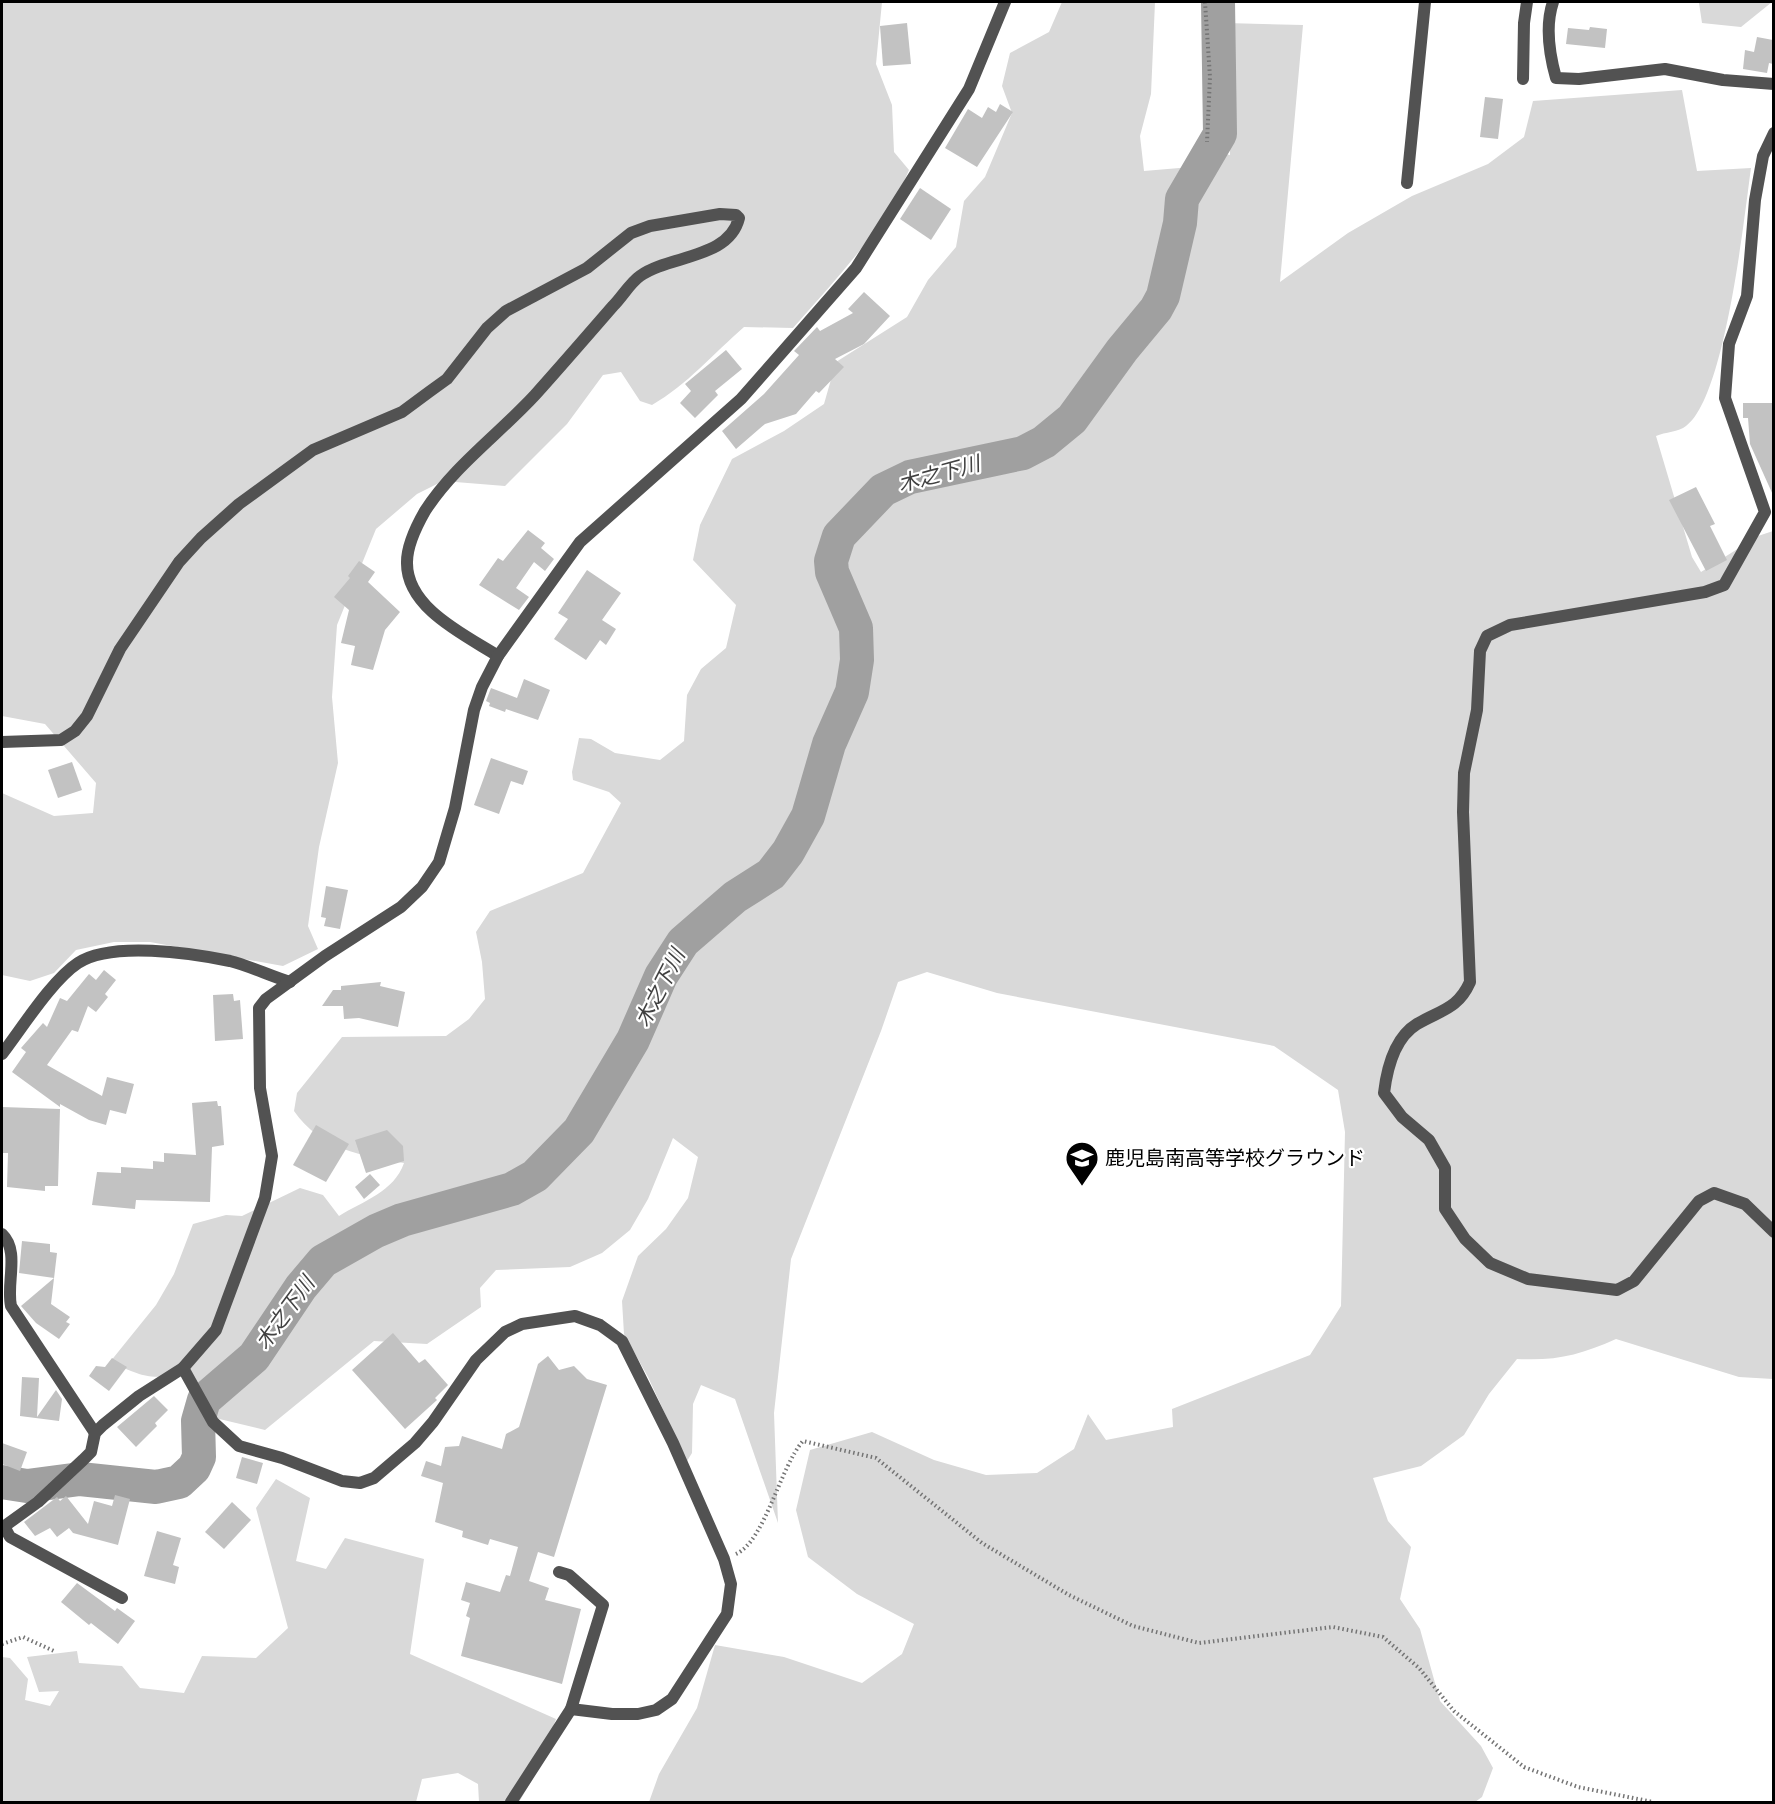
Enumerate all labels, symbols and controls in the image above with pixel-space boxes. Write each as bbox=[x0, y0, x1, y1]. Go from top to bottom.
water label: 木之下川 bbox=[895, 449, 985, 498]
water label: 木之下川 bbox=[628, 942, 692, 1032]
school or university icon: 鹿児島南高等学校グラウンド bbox=[1064, 1140, 1100, 1187]
place label: 鹿児島南高等学校グラウンド bbox=[1105, 1145, 1365, 1171]
water label: 木之下川 bbox=[249, 1269, 322, 1355]

